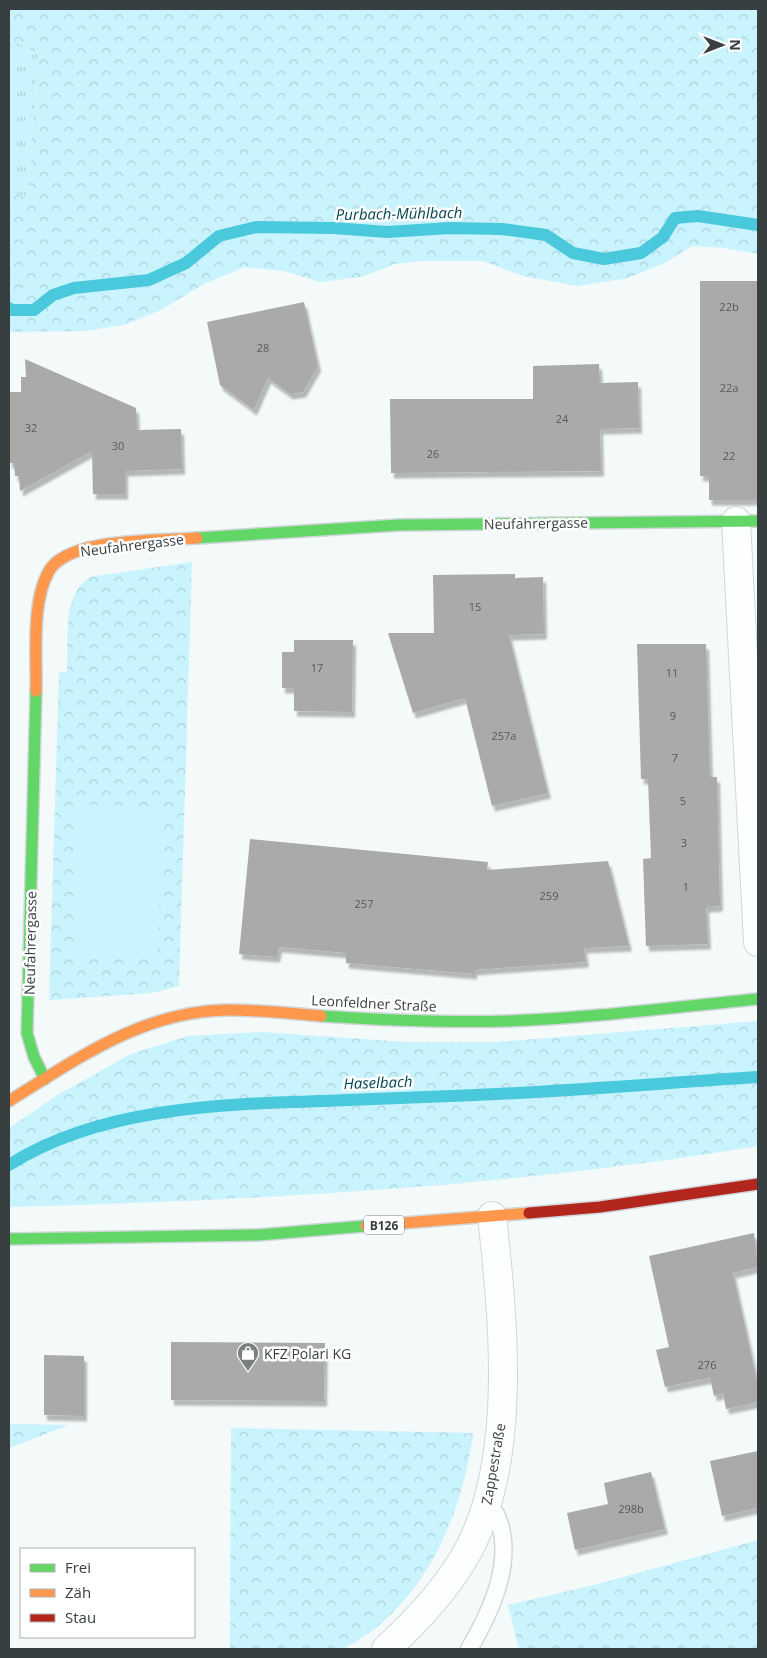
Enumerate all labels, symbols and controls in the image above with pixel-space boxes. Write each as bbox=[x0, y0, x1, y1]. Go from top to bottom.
north arrow bbox=[697, 20, 747, 70]
text: N bbox=[726, 39, 745, 51]
water label: Purbach-Mühlbach bbox=[336, 202, 462, 224]
house number: 22b bbox=[719, 299, 739, 314]
house number: 28 bbox=[257, 340, 269, 355]
house number: 22a bbox=[720, 380, 738, 395]
house number: 24 bbox=[556, 411, 569, 426]
house number: 32 bbox=[25, 420, 37, 435]
house number: 30 bbox=[112, 438, 124, 453]
house number: 26 bbox=[427, 446, 439, 461]
house number: 22 bbox=[723, 448, 735, 463]
street label: Neufahrergasse bbox=[484, 513, 588, 533]
street label: Neufahrergasse bbox=[79, 529, 185, 561]
house number: 15 bbox=[469, 599, 481, 614]
house number: 17 bbox=[311, 660, 323, 675]
house number: 11 bbox=[666, 665, 678, 680]
house number: 9 bbox=[670, 708, 676, 723]
house number: 257a bbox=[492, 728, 516, 743]
house number: 7 bbox=[672, 750, 678, 765]
house number: 5 bbox=[680, 793, 686, 808]
house number: 3 bbox=[681, 835, 687, 850]
house number: 1 bbox=[683, 879, 689, 894]
house number: 259 bbox=[540, 888, 558, 903]
street label: Neufahrergasse bbox=[20, 891, 40, 995]
house number: 257 bbox=[355, 896, 373, 911]
street label: Leonfeldner Straße bbox=[311, 990, 437, 1016]
water label: Haselbach bbox=[343, 1071, 413, 1093]
road number: B126 bbox=[364, 1216, 404, 1234]
shop icon: KFZ Polari KG bbox=[236, 1341, 260, 1372]
place label: KFZ Polari KG bbox=[264, 1344, 351, 1363]
house number: 276 bbox=[698, 1357, 716, 1372]
street label: Zappestraße bbox=[476, 1422, 510, 1506]
house number: 298b bbox=[618, 1501, 644, 1516]
legend bbox=[20, 1548, 195, 1638]
text: Frei bbox=[65, 1557, 91, 1577]
text: Zäh bbox=[65, 1582, 91, 1602]
text: Stau bbox=[65, 1607, 96, 1627]

